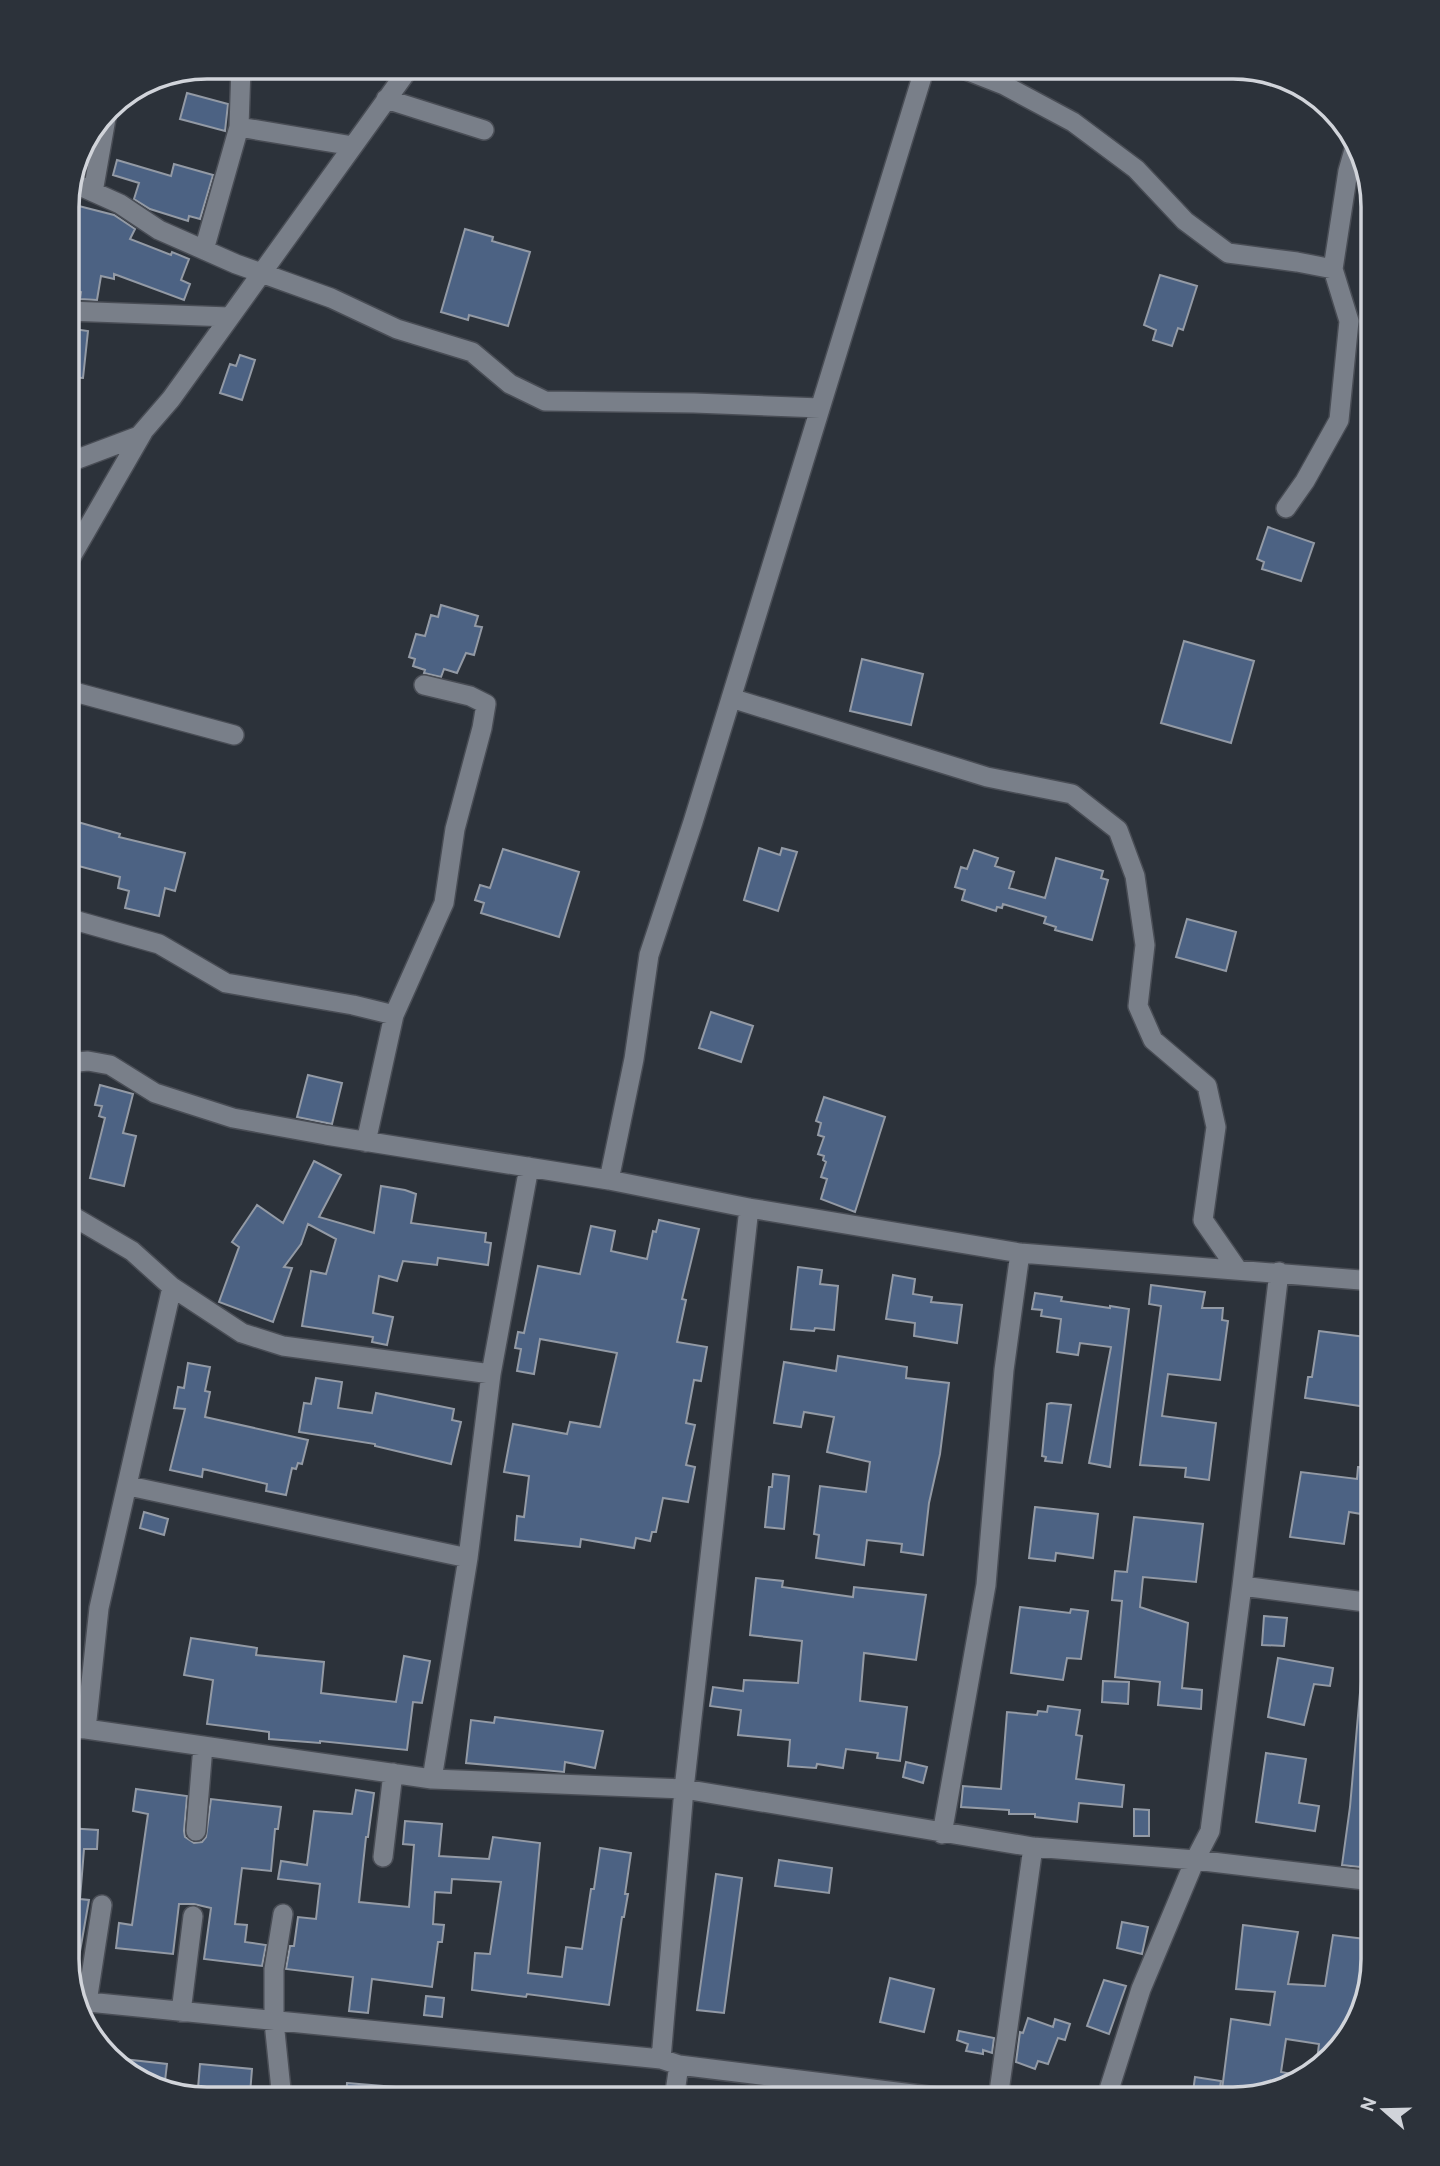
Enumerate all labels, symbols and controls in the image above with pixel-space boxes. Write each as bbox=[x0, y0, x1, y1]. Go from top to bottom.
north arrow bbox=[1349, 2075, 1419, 2145]
text: N bbox=[1356, 2094, 1384, 2115]

